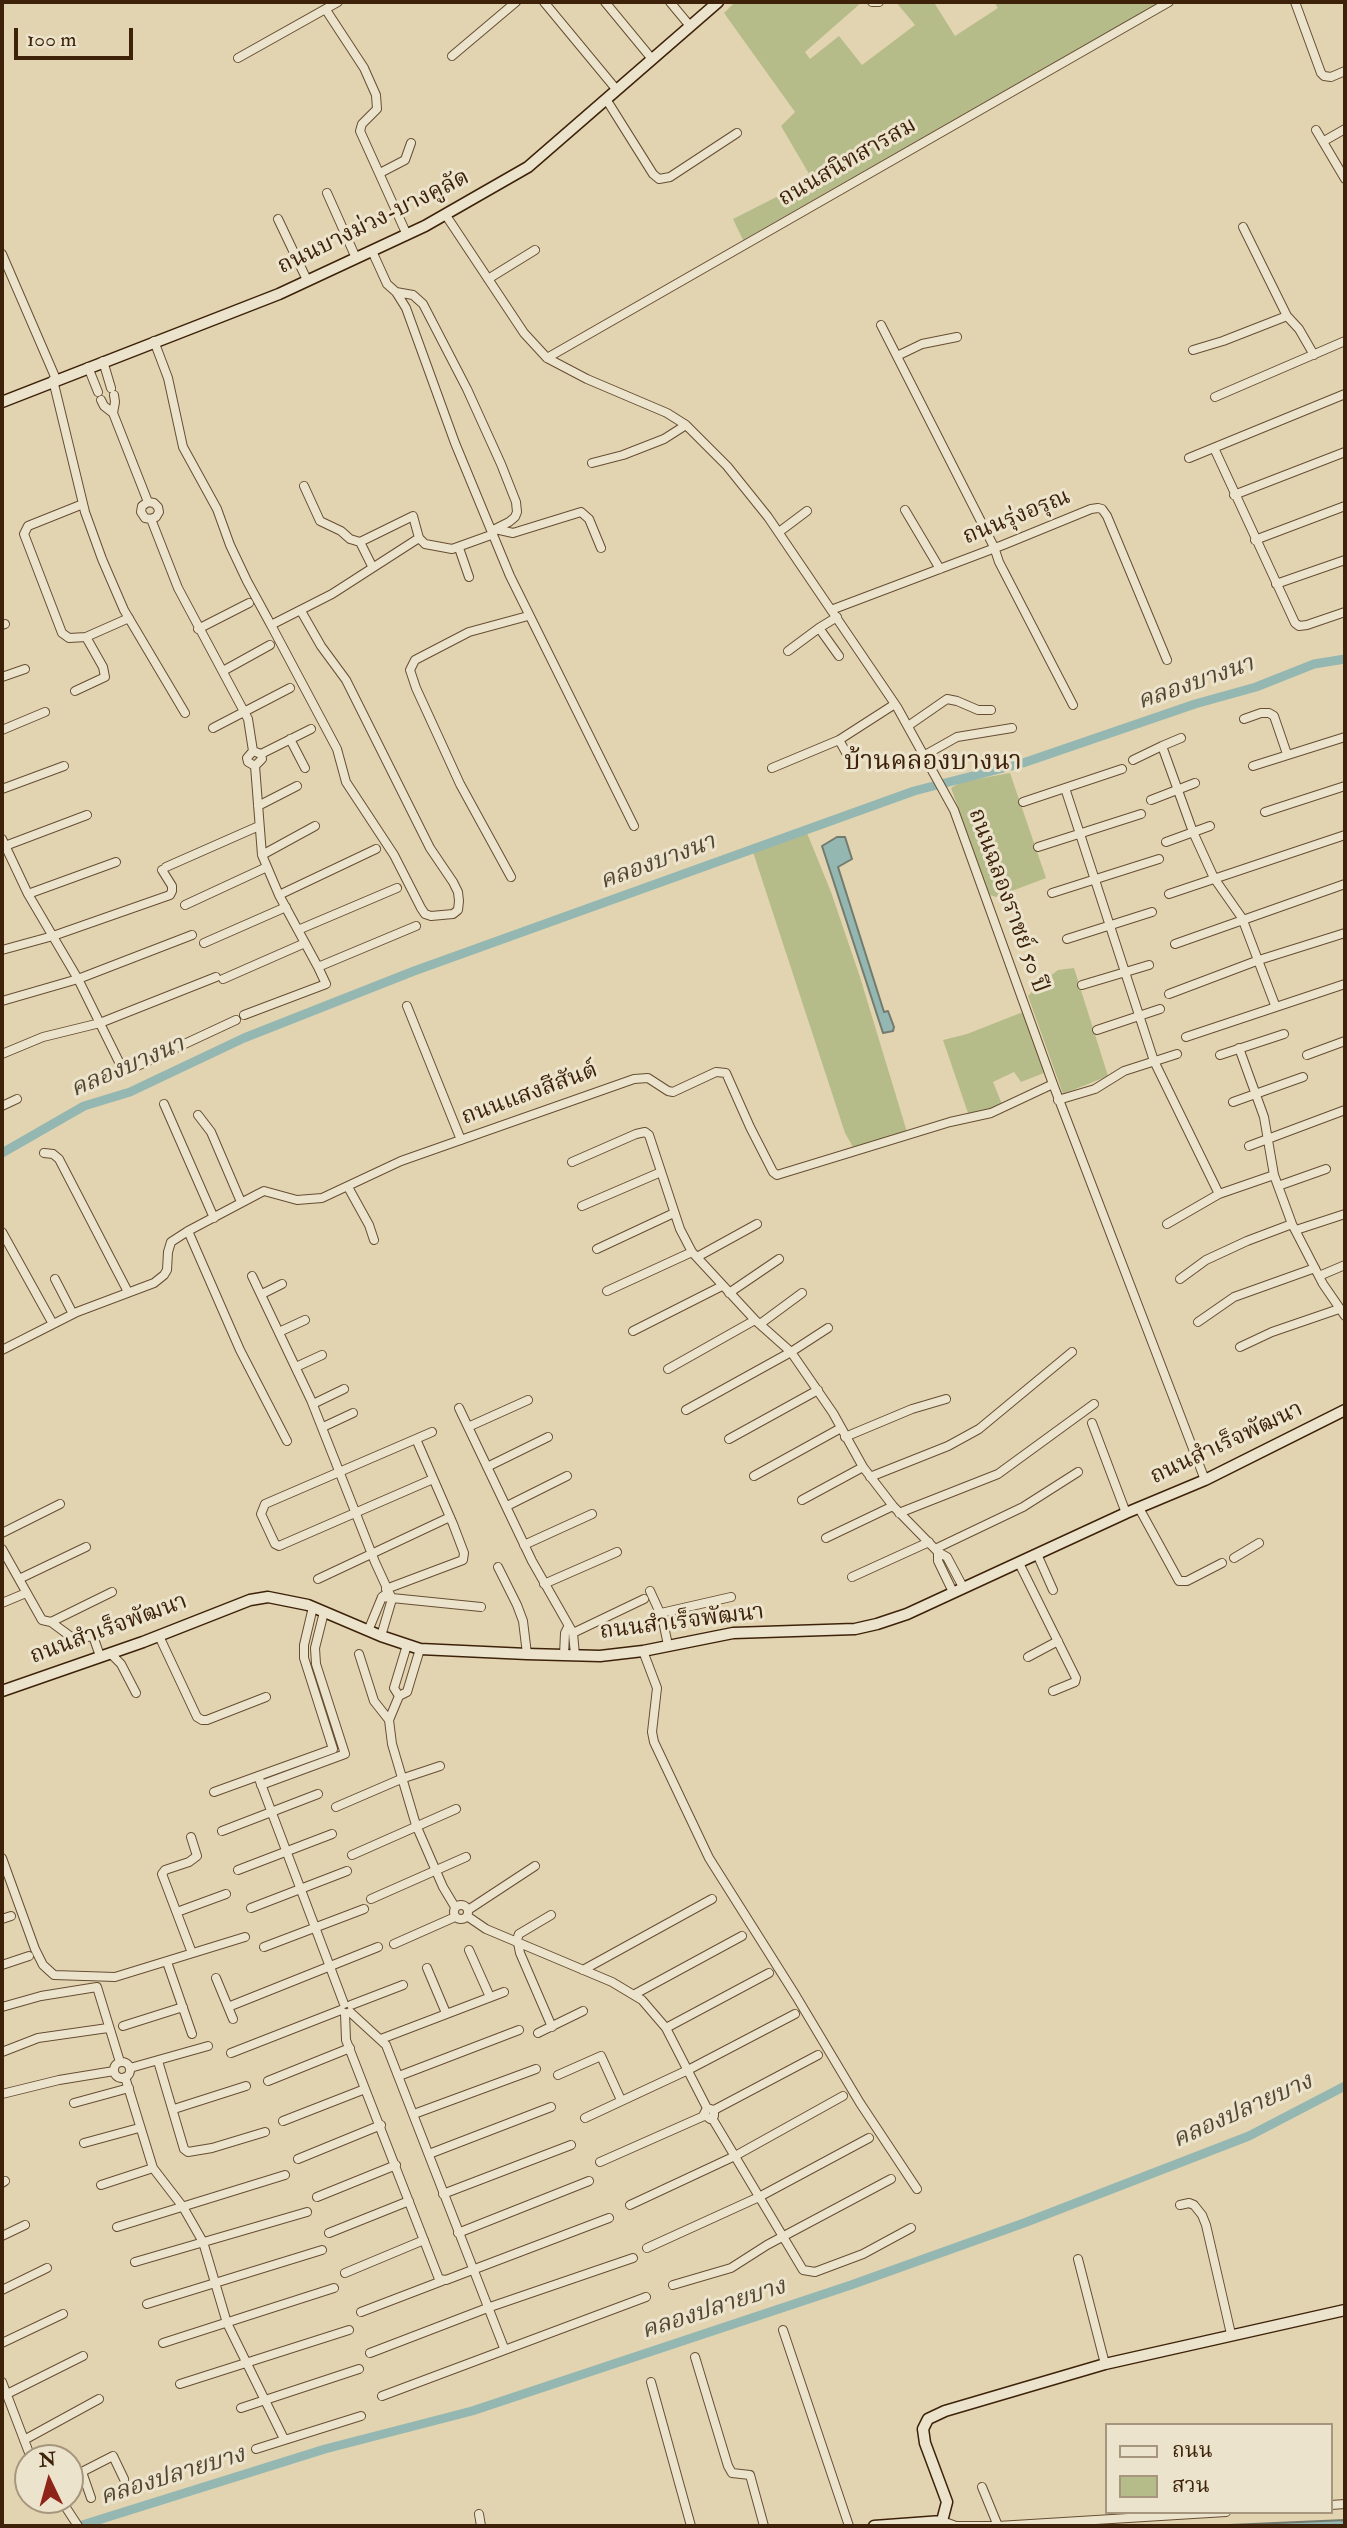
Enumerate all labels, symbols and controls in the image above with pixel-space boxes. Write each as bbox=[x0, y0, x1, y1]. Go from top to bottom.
scale bar bbox=[18, 14, 136, 58]
text: 100 m bbox=[27, 26, 77, 53]
street label: ถนนสนิทสารสม bbox=[774, 112, 922, 214]
street label: ถนนบางม่วง-บางคูลัด bbox=[274, 165, 474, 281]
street label: ถนนรุ่งอรุณ bbox=[959, 484, 1075, 552]
water label: คลองบางนา bbox=[1134, 651, 1258, 717]
district label: บ้านคลองบางนา bbox=[844, 747, 1022, 779]
street label: ถนนฉลองราชย์ 50 ปี bbox=[961, 805, 1053, 997]
water label: คลองบางนา bbox=[596, 829, 720, 897]
water label: คลองบางนา bbox=[67, 1031, 189, 1105]
street label: ถนนแสงสีสันต์ bbox=[458, 1058, 602, 1132]
street label: ถนนสำเร็จพัฒนา bbox=[1146, 1397, 1308, 1491]
street label: ถนนสำเร็จพัฒนา bbox=[27, 1589, 191, 1671]
street label: ถนนสำเร็จพัฒนา bbox=[598, 1599, 766, 1647]
water label: คลองปลายบาง bbox=[1169, 2068, 1317, 2156]
water label: คลองปลายบาง bbox=[638, 2273, 790, 2347]
legend bbox=[1106, 2423, 1333, 2514]
text: ถนน bbox=[1172, 2437, 1213, 2464]
water label: คลองปลายบาง bbox=[97, 2441, 249, 2513]
north arrow bbox=[14, 2444, 84, 2514]
text: N bbox=[38, 2447, 57, 2473]
text: สวน bbox=[1172, 2472, 1210, 2499]

